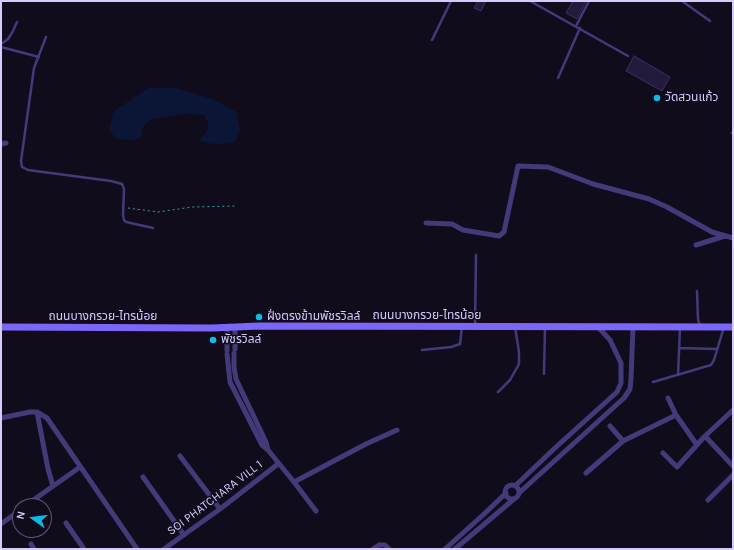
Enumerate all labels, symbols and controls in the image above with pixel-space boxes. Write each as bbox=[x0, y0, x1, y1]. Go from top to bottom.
place label: วัดสวนแก้ว bbox=[665, 91, 718, 105]
marker: วัดสวนแก้ว bbox=[652, 93, 662, 103]
street label: ถนนบางกรวย-ไทรน้อย bbox=[373, 309, 481, 323]
street label: ถนนบางกรวย-ไทรน้อย bbox=[49, 310, 157, 324]
place label: ฝั่งตรงข้ามพัชรวิลล์ bbox=[267, 310, 360, 324]
marker: ฝั่งตรงข้ามพัชรวิลล์ bbox=[254, 312, 264, 322]
place label: พัชรวิลล์ bbox=[221, 333, 261, 347]
marker: พัชรวิลล์ bbox=[208, 335, 218, 345]
street label: SOI PHATCHARA VILL 1 bbox=[164, 457, 266, 539]
north arrow bbox=[12, 498, 52, 538]
text: N bbox=[14, 510, 28, 521]

